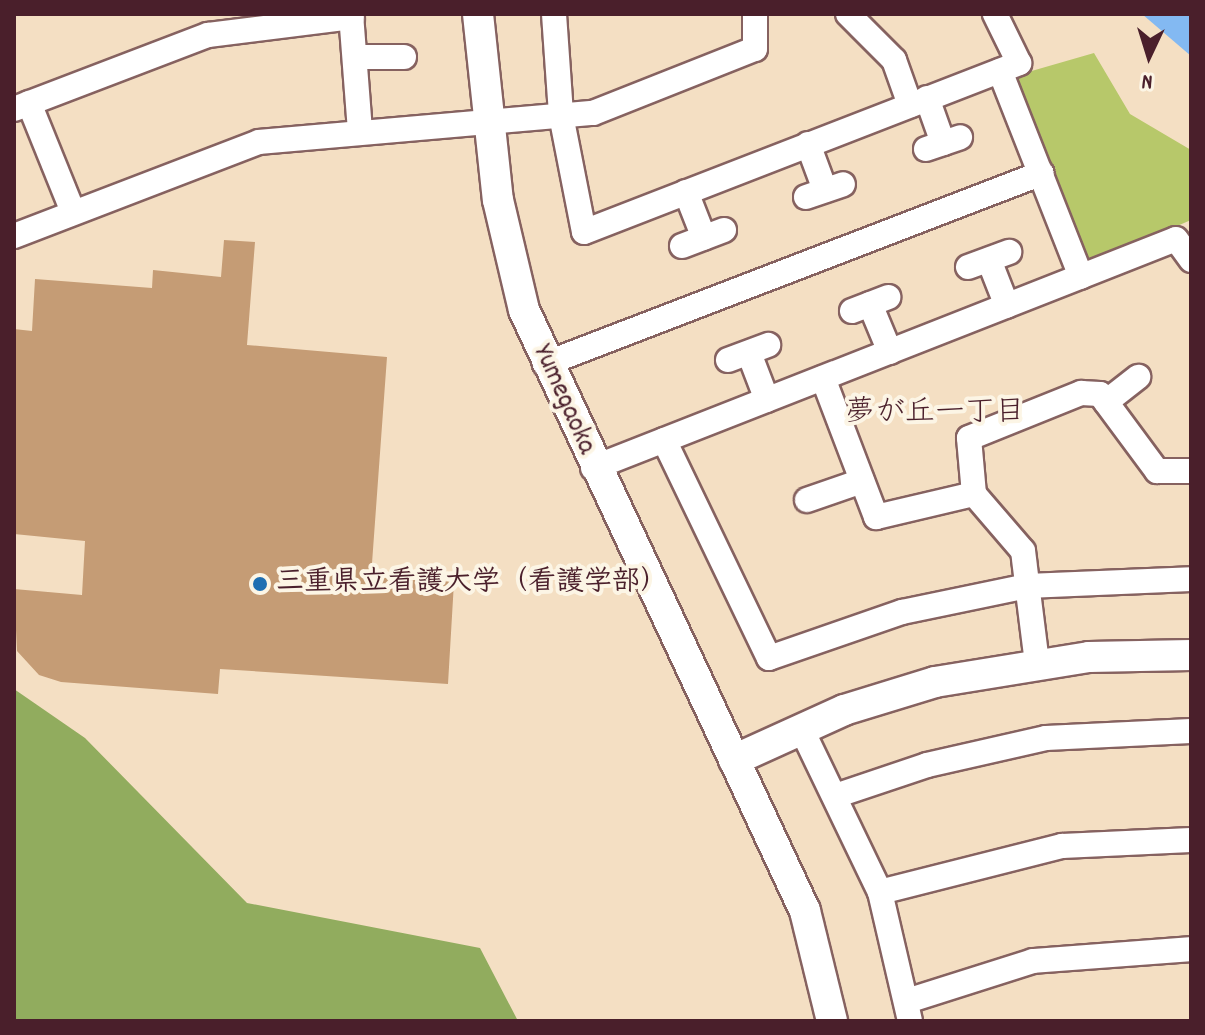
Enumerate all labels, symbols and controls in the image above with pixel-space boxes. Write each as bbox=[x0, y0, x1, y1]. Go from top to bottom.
north arrow bbox=[1109, 16, 1189, 96]
text: N bbox=[1141, 65, 1154, 96]
street label: Yumegaoka bbox=[524, 340, 602, 460]
district label: 夢が丘一丁目 bbox=[845, 397, 1025, 433]
place label: 三重県立看護大学（看護学部） bbox=[276, 567, 668, 601]
marker: 三重県立看護大学（看護学部） bbox=[251, 575, 269, 593]

